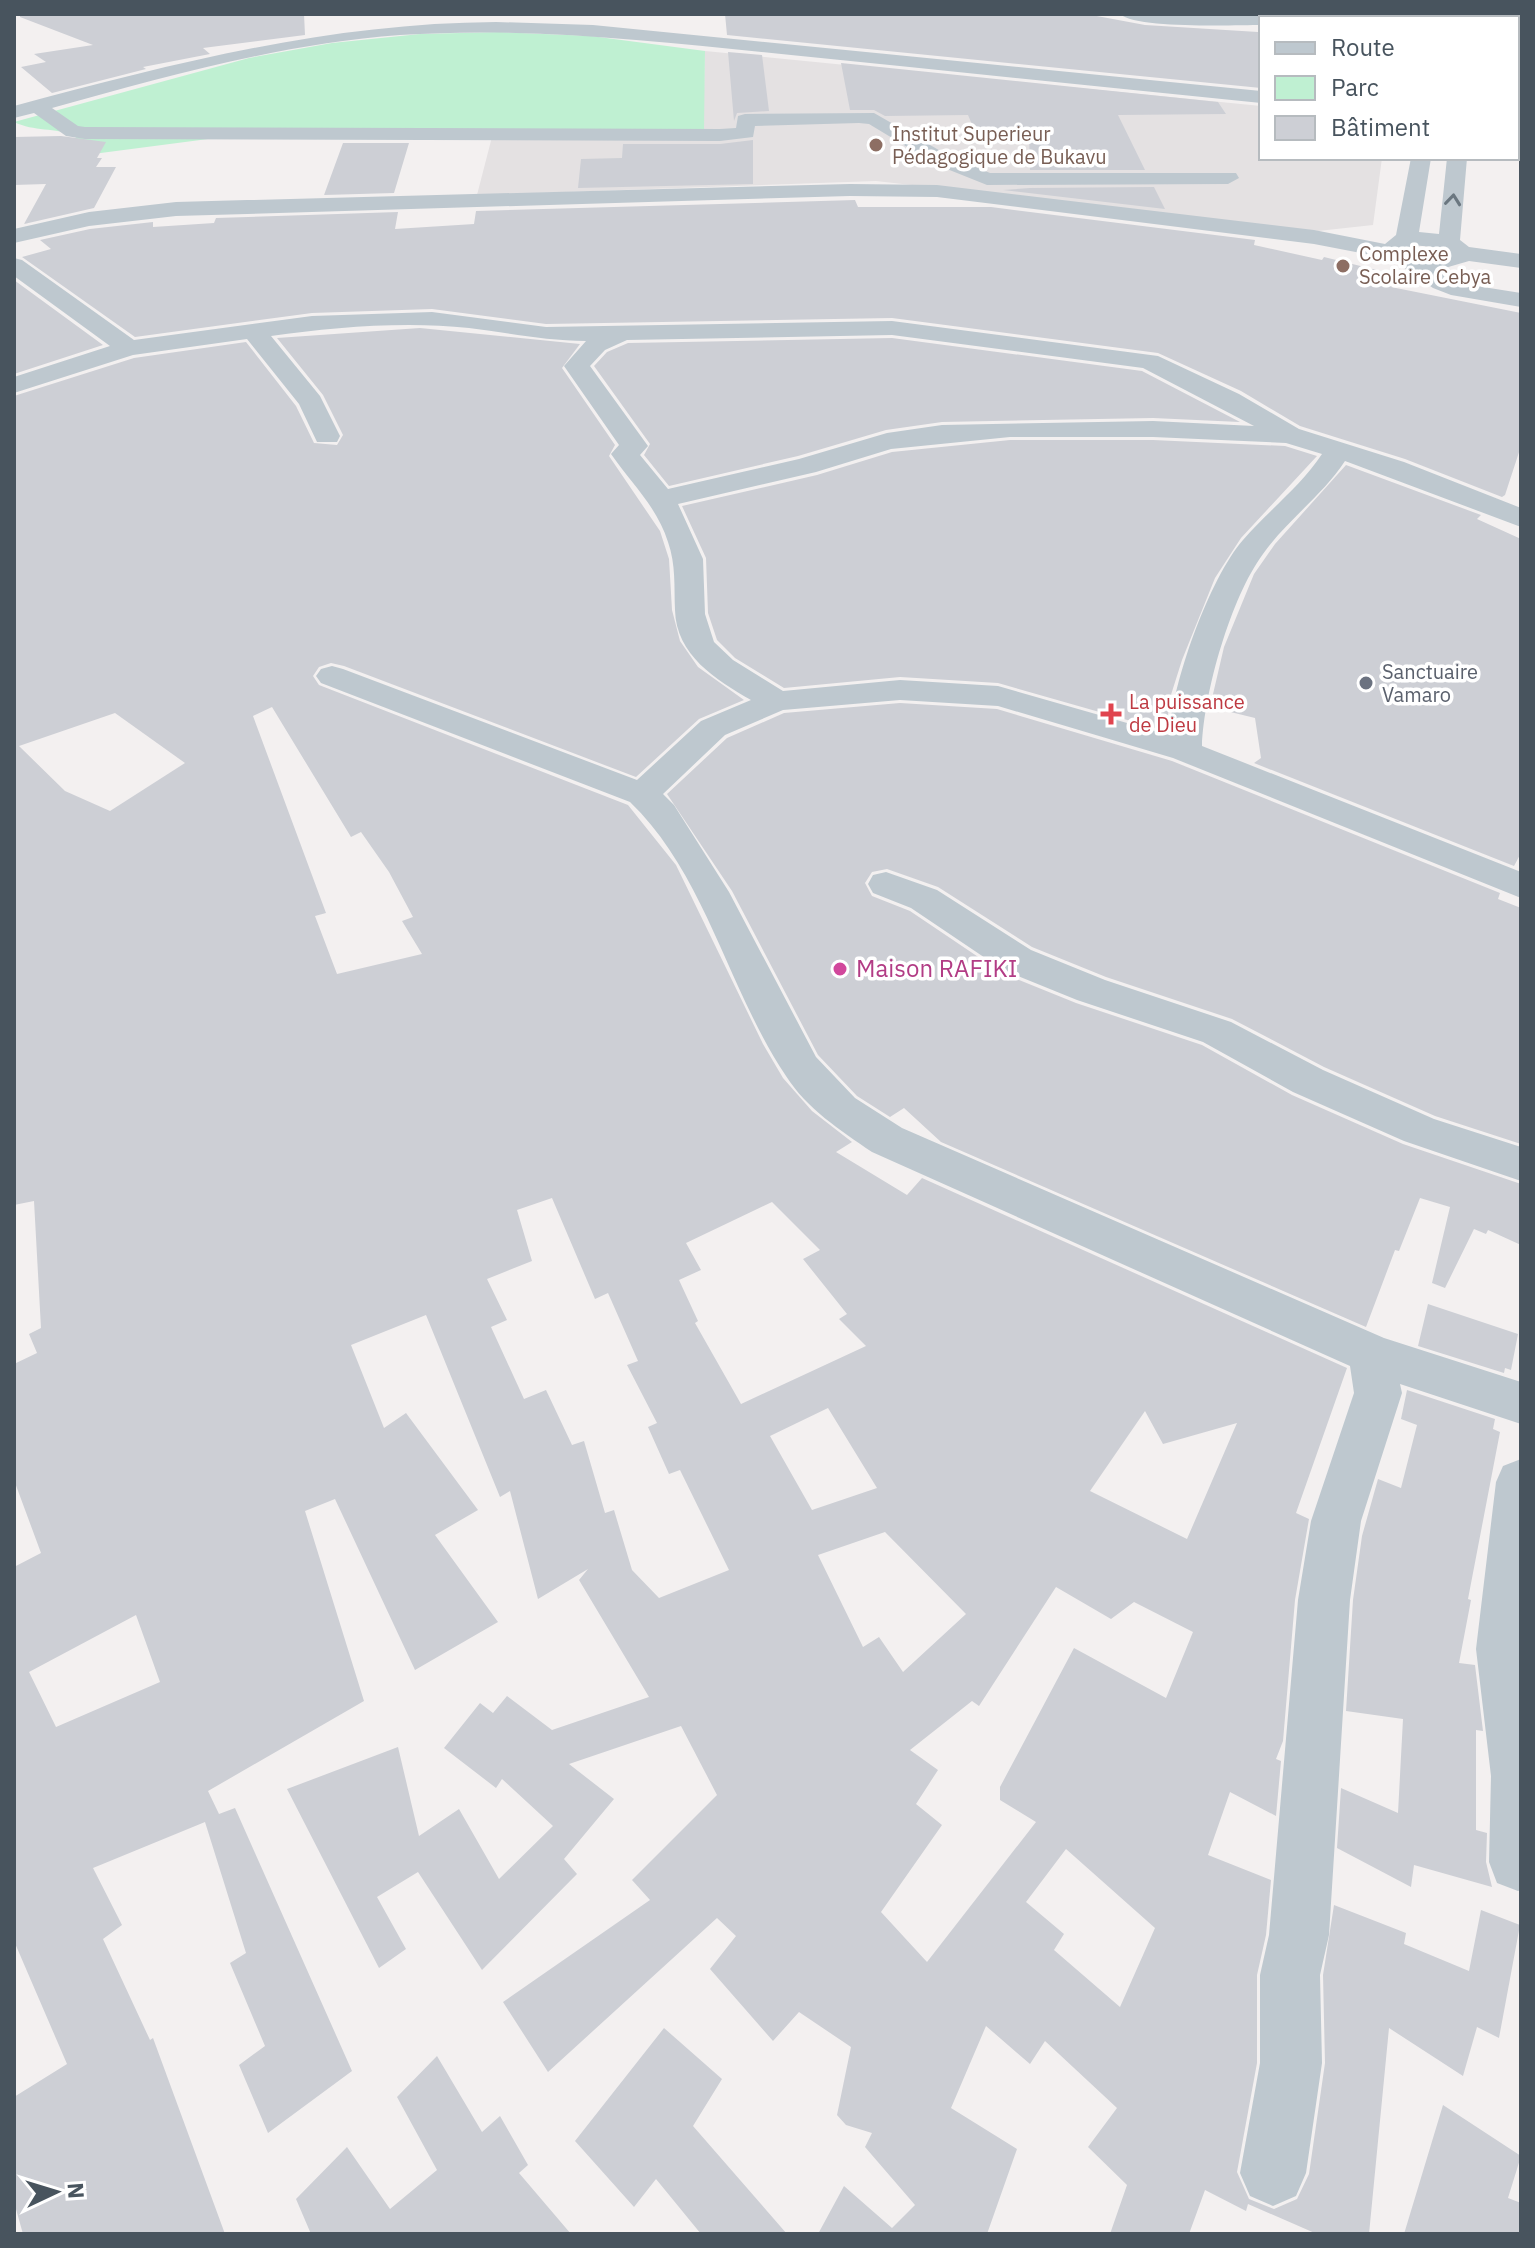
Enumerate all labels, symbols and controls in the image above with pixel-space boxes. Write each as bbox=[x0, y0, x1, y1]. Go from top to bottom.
legend bbox=[1259, 16, 1519, 160]
text: Route bbox=[1331, 31, 1395, 63]
text: Parc bbox=[1331, 71, 1379, 103]
text: Bâtiment bbox=[1331, 111, 1430, 143]
place label: Institut Superieur Pédagogique de Bukavu bbox=[892, 120, 1107, 170]
marker: Institut Superieur Pédagogique de Bukavu bbox=[867, 136, 885, 154]
one-way arrow bbox=[1445, 193, 1462, 206]
place label: Complexe Scolaire Cebya bbox=[1359, 240, 1491, 290]
marker: Complexe Scolaire Cebya bbox=[1334, 257, 1352, 275]
place label: Sanctuaire Vamaro bbox=[1382, 658, 1478, 708]
marker: Sanctuaire Vamaro bbox=[1357, 674, 1375, 692]
place label: La puissance de Dieu bbox=[1129, 688, 1245, 738]
marker: La puissance de Dieu bbox=[1100, 703, 1122, 725]
place label: Maison RAFIKI bbox=[856, 952, 1017, 984]
marker: Maison RAFIKI bbox=[831, 960, 849, 978]
north arrow bbox=[16, 2152, 96, 2232]
text: N bbox=[61, 2182, 91, 2200]

